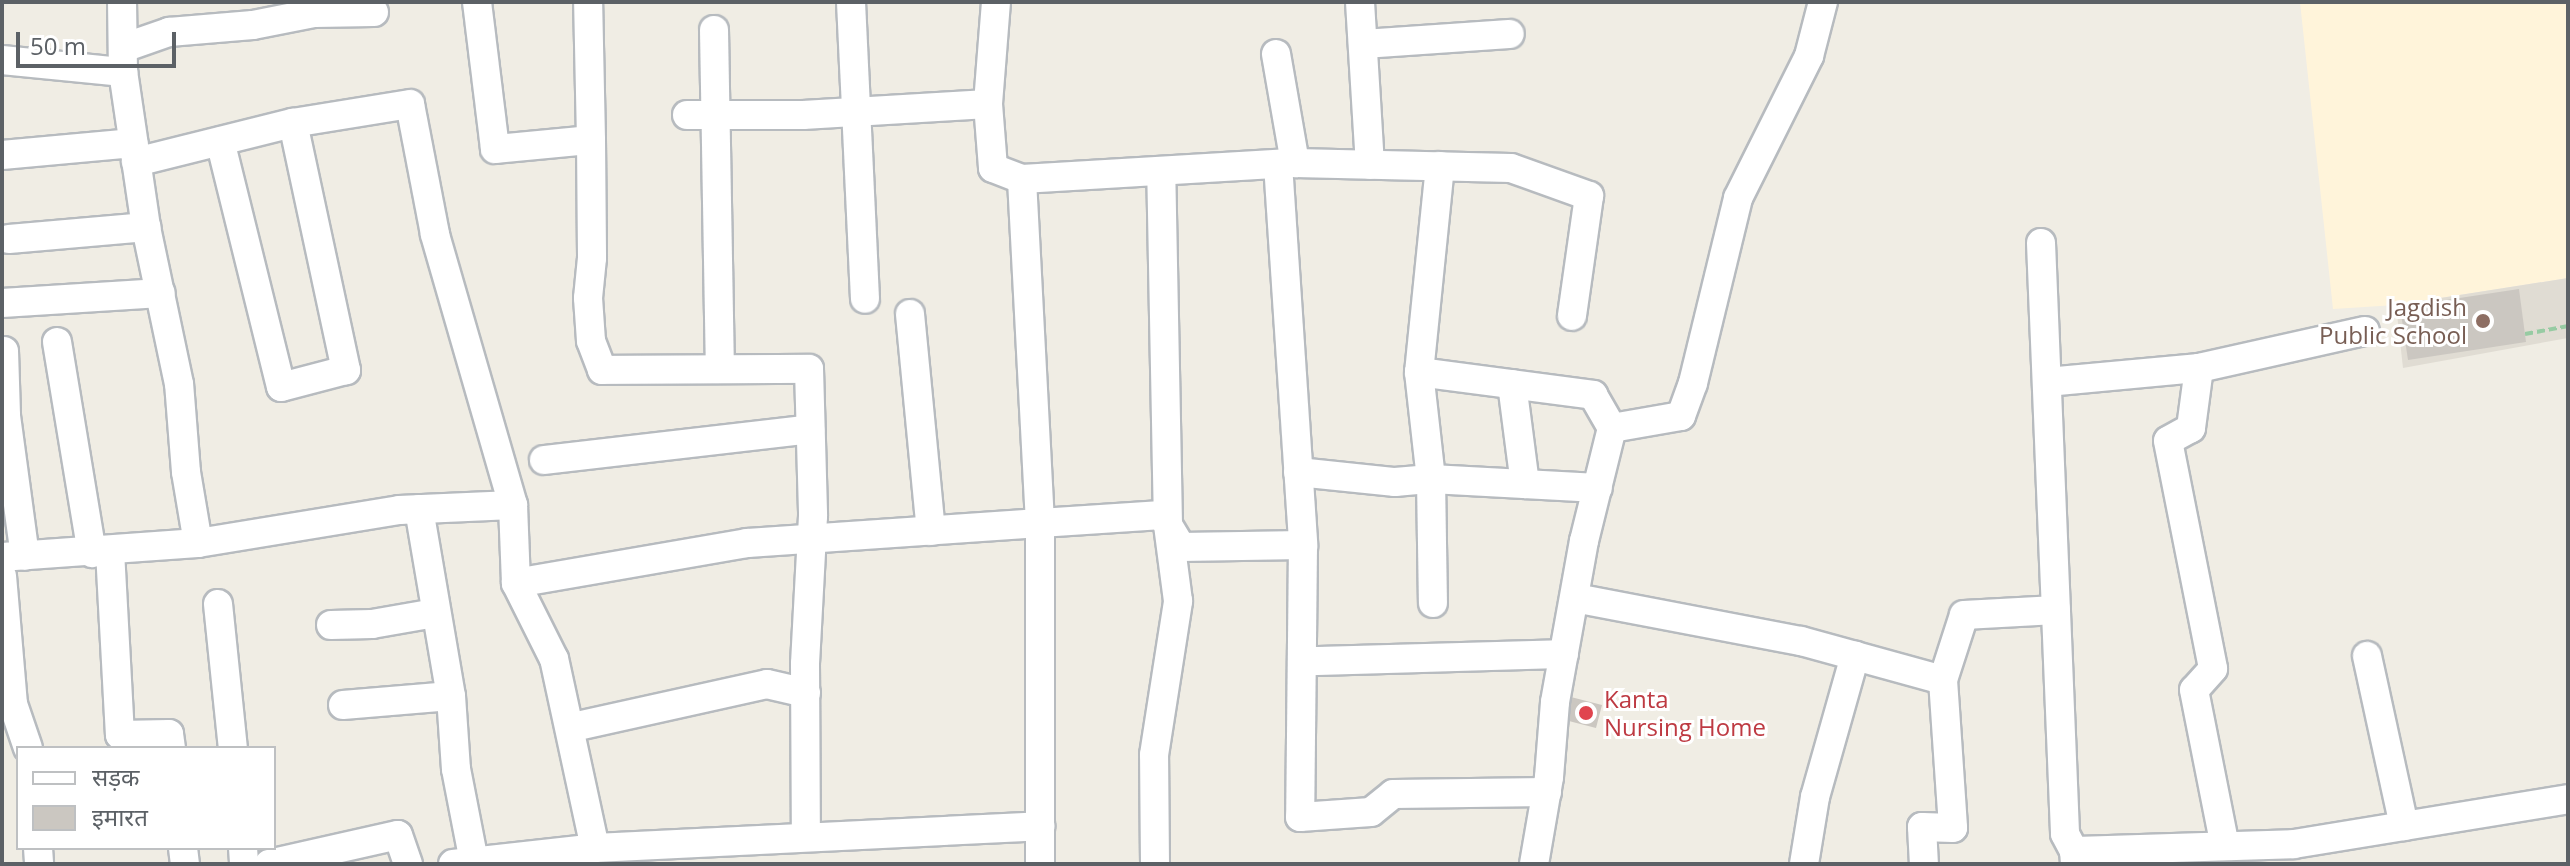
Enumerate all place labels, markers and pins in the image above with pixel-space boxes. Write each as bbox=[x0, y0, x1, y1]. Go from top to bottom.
place label: Jagdish Public School bbox=[2319, 293, 2467, 349]
marker: Jagdish Public School bbox=[2474, 312, 2492, 330]
place label: Kanta Nursing Home bbox=[1604, 685, 1766, 741]
marker: Kanta Nursing Home bbox=[1575, 702, 1597, 724]

